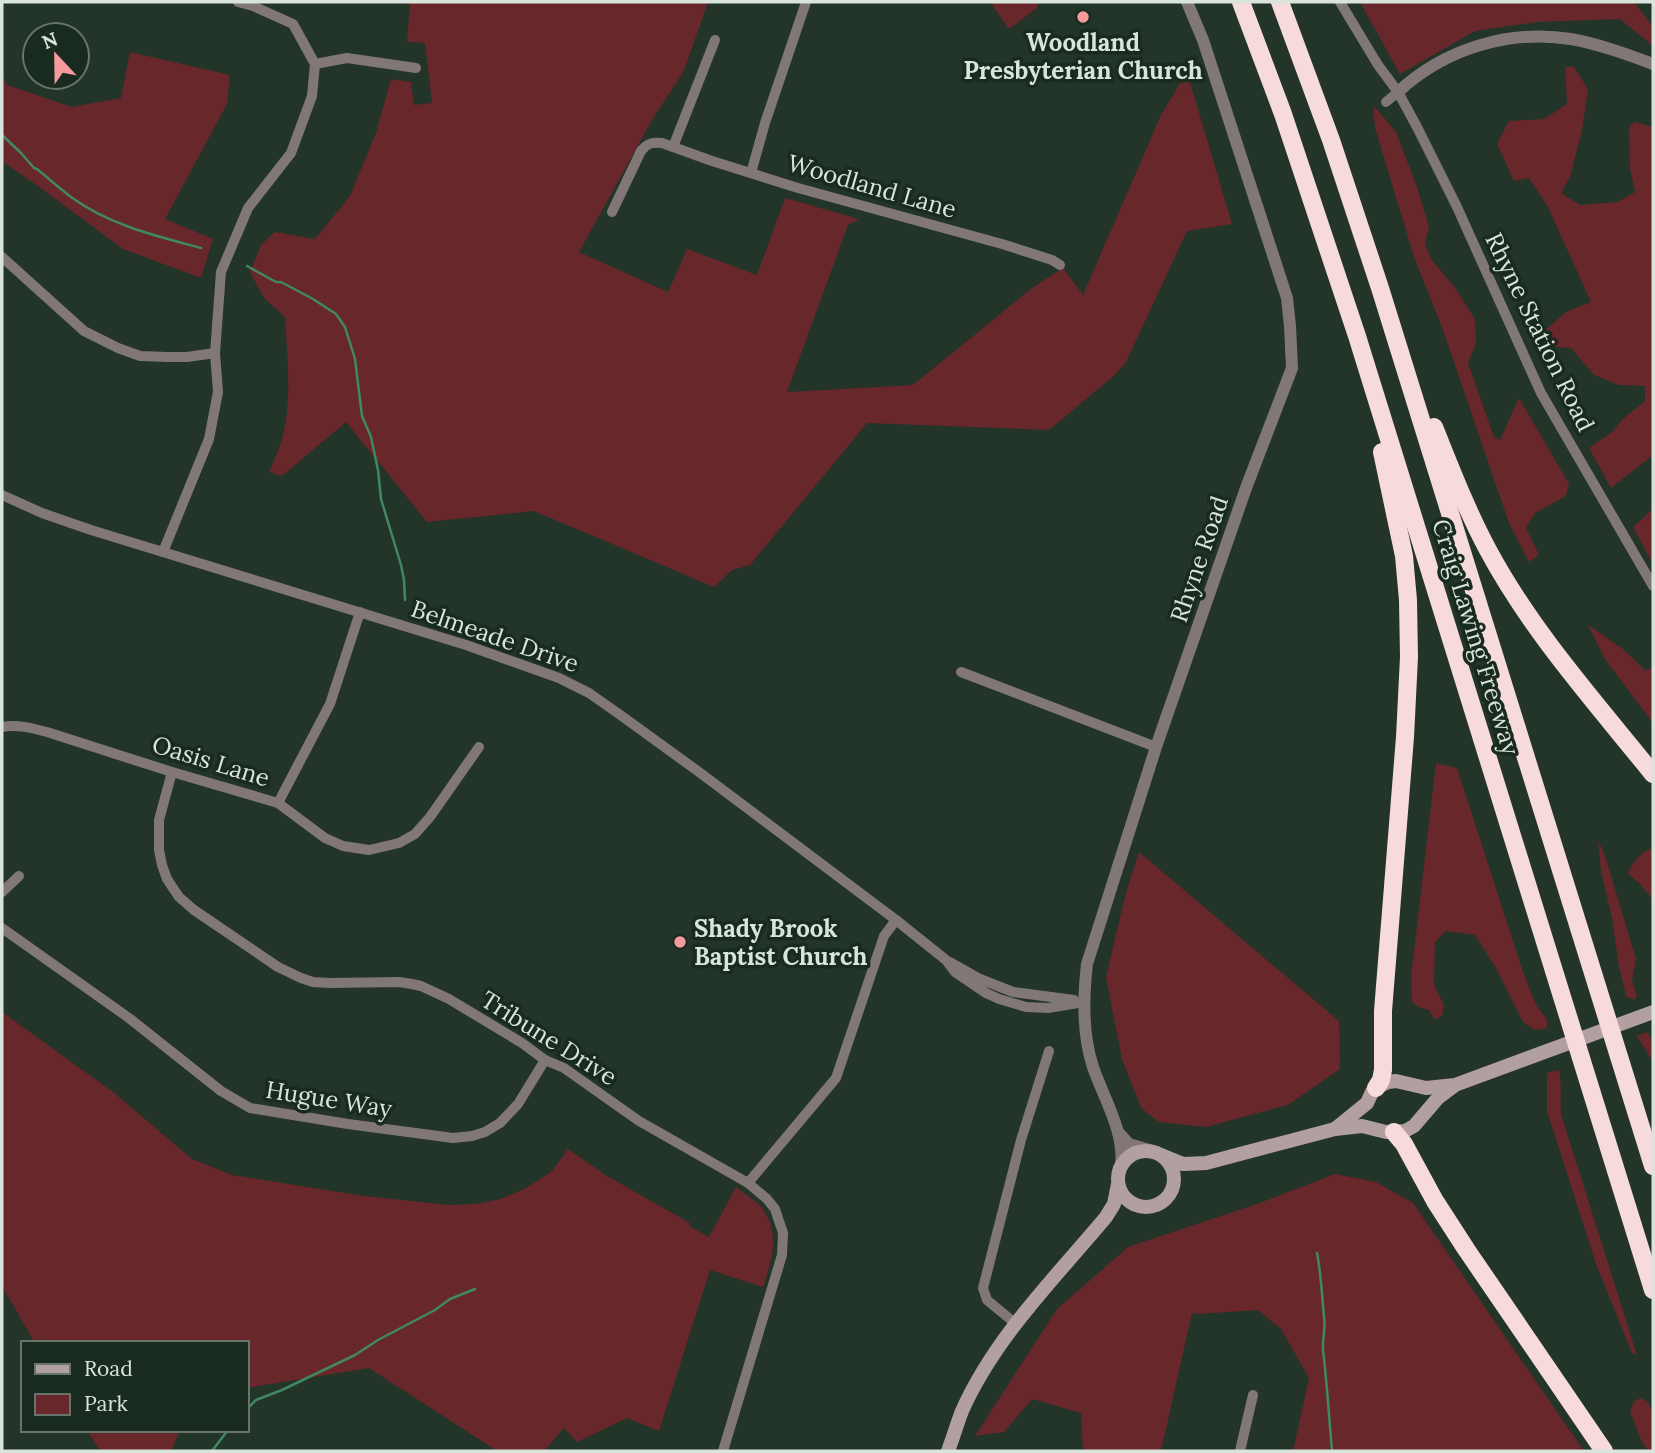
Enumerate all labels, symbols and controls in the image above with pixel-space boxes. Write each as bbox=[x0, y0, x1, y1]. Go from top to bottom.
marker: Woodland Presbyterian Church bbox=[1075, 9, 1091, 25]
north arrow bbox=[21, 21, 91, 91]
text: N bbox=[38, 26, 61, 54]
place label: Woodland Presbyterian Church bbox=[963, 27, 1203, 86]
street label: Woodland Lane bbox=[784, 147, 960, 225]
street label: Rhyne Station Road bbox=[1478, 227, 1602, 437]
street label: Rhyne Road bbox=[1163, 492, 1235, 626]
street label: Craig Lawing Freeway bbox=[1425, 515, 1527, 759]
street label: Belmeade Drive bbox=[407, 593, 583, 679]
street label: Oasis Lane bbox=[149, 728, 273, 794]
place label: Shady Brook Baptist Church bbox=[694, 913, 867, 972]
marker: Shady Brook Baptist Church bbox=[672, 934, 688, 950]
street label: Tribune Drive bbox=[475, 984, 623, 1092]
street label: Hugue Way bbox=[264, 1074, 395, 1124]
legend bbox=[21, 1341, 248, 1432]
text: Road bbox=[84, 1355, 133, 1382]
text: Park bbox=[84, 1390, 128, 1417]

